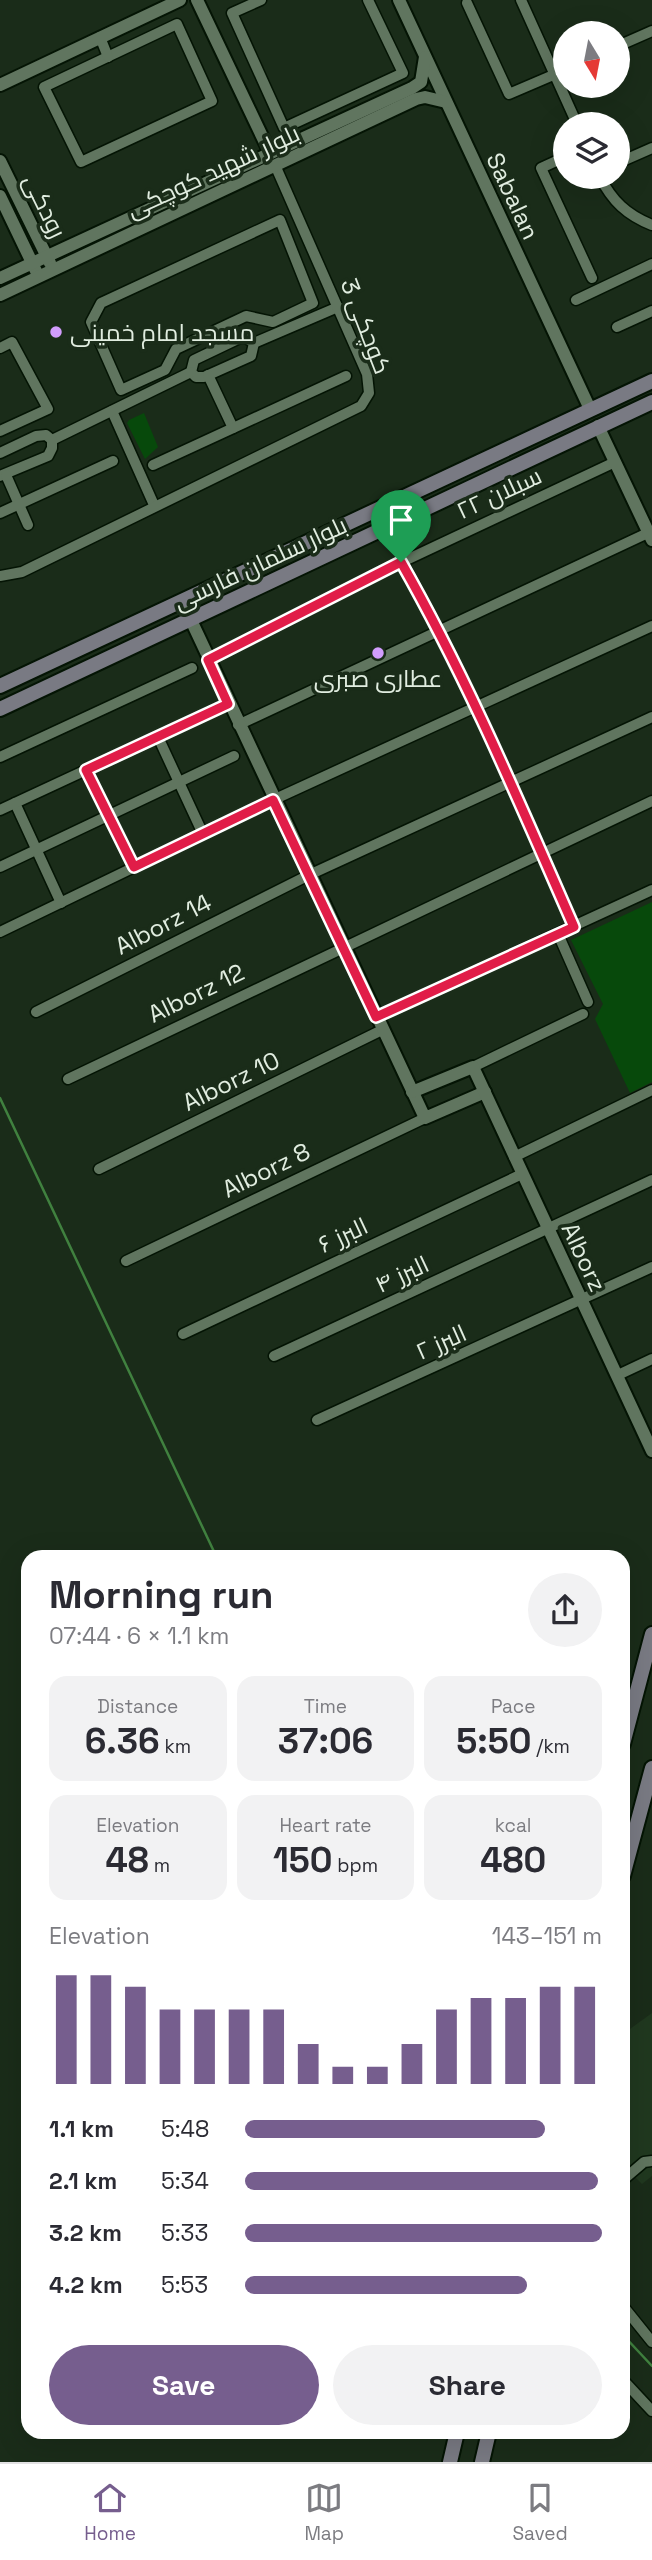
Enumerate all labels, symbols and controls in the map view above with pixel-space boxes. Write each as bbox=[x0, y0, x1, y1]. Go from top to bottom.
north arrow bbox=[553, 21, 630, 98]
map controls bbox=[553, 21, 630, 189]
button: layers bbox=[553, 112, 630, 189]
street label: بلوار شهید کوچکی bbox=[121, 117, 305, 226]
street label: Sabalan bbox=[479, 148, 547, 244]
street label: رودکی bbox=[16, 169, 74, 243]
street label: کوچکی 3 bbox=[333, 274, 398, 379]
place label: مسجد امام خمینی bbox=[70, 317, 255, 349]
marker: مسجد امام خمینی bbox=[48, 324, 64, 340]
street label: سبلان ۲۲ bbox=[451, 460, 547, 526]
pin bbox=[371, 490, 431, 562]
icon: arrive bbox=[382, 501, 420, 539]
street label: بلوار سلمان فارسی bbox=[168, 509, 352, 617]
marker: عطاری صبری bbox=[370, 645, 386, 661]
place label: عطاری صبری bbox=[314, 663, 442, 694]
street label: Alborz 14 bbox=[110, 887, 216, 961]
street label: Alborz 12 bbox=[143, 956, 249, 1030]
street label: Alborz 10 bbox=[177, 1044, 285, 1118]
street label: Alborz 8 bbox=[217, 1135, 315, 1205]
street label: البرز ۶ bbox=[313, 1210, 373, 1260]
street label: Alborz bbox=[555, 1217, 613, 1297]
street label: البرز ۴ bbox=[370, 1248, 434, 1300]
street label: البرز ۲ bbox=[411, 1317, 471, 1367]
text: Morning run bbox=[49, 1571, 274, 1619]
button: share bbox=[528, 1573, 602, 1647]
text: 07:44 · 6 × 1.1 km bbox=[49, 1621, 229, 1651]
text: Distance bbox=[97, 1694, 178, 1719]
text: Time bbox=[304, 1694, 347, 1719]
text: Pace bbox=[491, 1694, 535, 1719]
text: 6.36 bbox=[85, 1719, 160, 1763]
text: 37:06 bbox=[278, 1719, 373, 1763]
text: 5:50 bbox=[456, 1719, 531, 1763]
text: km bbox=[160, 1734, 191, 1759]
text: /km bbox=[531, 1734, 570, 1759]
text: Elevation bbox=[96, 1813, 179, 1838]
text: Heart rate bbox=[279, 1813, 372, 1838]
text: kcal bbox=[495, 1813, 532, 1838]
text: 48 bbox=[106, 1838, 149, 1882]
text: 150 bbox=[273, 1838, 332, 1882]
text: 480 bbox=[480, 1838, 546, 1882]
text: m bbox=[149, 1853, 170, 1878]
text: bpm bbox=[332, 1853, 378, 1878]
text: Elevation bbox=[49, 1921, 150, 1951]
text: 143–151 m bbox=[492, 1921, 602, 1951]
text: 1.1 km bbox=[49, 2114, 114, 2144]
text: 5:48 bbox=[161, 2114, 209, 2144]
text: 2.1 km bbox=[49, 2166, 117, 2196]
text: 5:34 bbox=[161, 2166, 209, 2196]
text: 3.2 km bbox=[49, 2218, 122, 2248]
text: 5:33 bbox=[161, 2218, 208, 2248]
text: 4.2 km bbox=[49, 2270, 123, 2300]
text: 5:53 bbox=[161, 2270, 208, 2300]
button: Save bbox=[49, 2345, 319, 2425]
button: Share bbox=[333, 2345, 602, 2425]
tab: Home bbox=[84, 2479, 136, 2546]
tab: Map bbox=[304, 2479, 344, 2546]
tab: Saved bbox=[512, 2479, 568, 2546]

